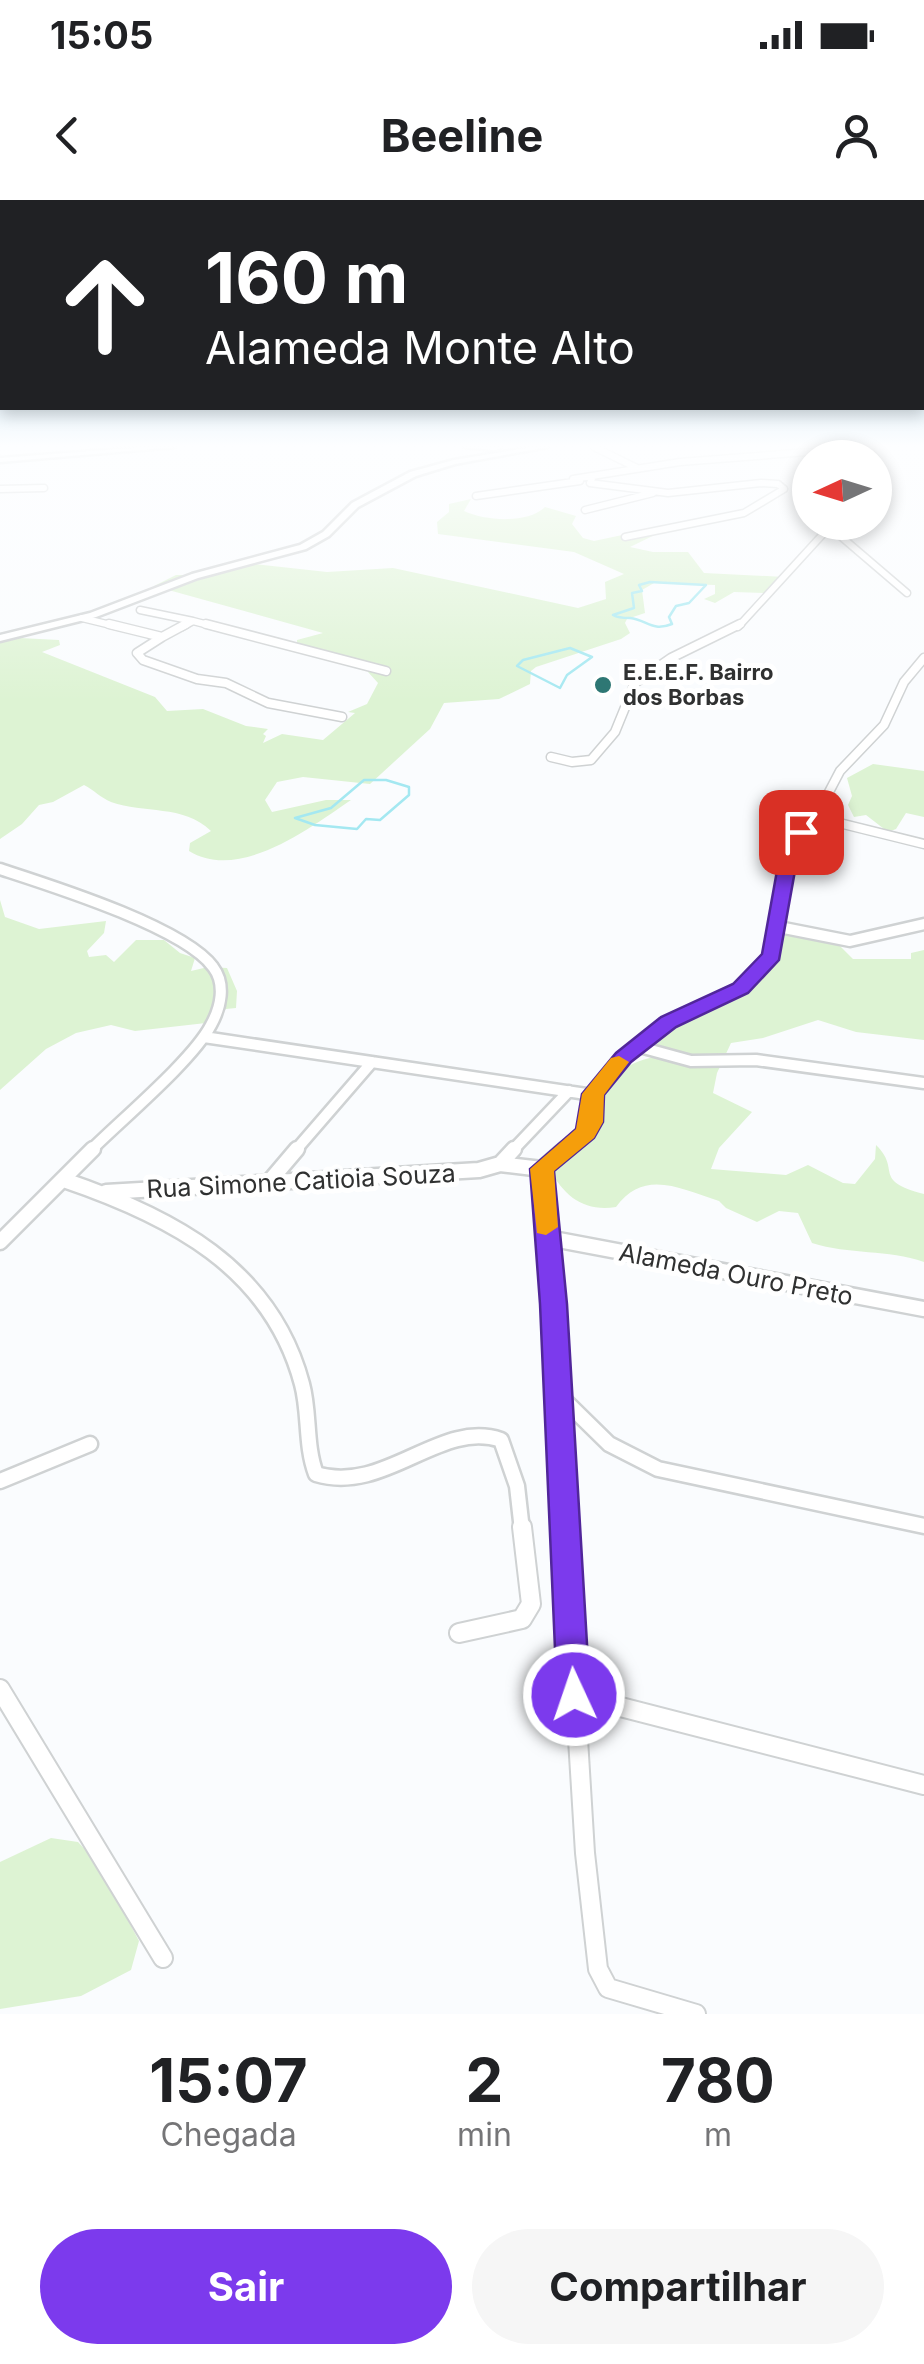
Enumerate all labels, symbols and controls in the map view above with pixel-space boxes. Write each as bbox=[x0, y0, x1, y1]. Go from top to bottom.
text: 15:05 bbox=[50, 12, 153, 58]
icon: back bbox=[40, 108, 95, 163]
text: Beeline bbox=[381, 108, 543, 163]
icon: person bbox=[829, 108, 884, 163]
text: 160 m bbox=[205, 235, 408, 320]
icon: ahead bbox=[40, 240, 170, 370]
text: Alameda Monte Alto bbox=[205, 320, 635, 375]
north arrow bbox=[792, 440, 892, 540]
map controls bbox=[792, 440, 892, 540]
place label: E.E.E.F. Bairro dos Borbas bbox=[623, 659, 774, 710]
marker: E.E.E.F. Bairro dos Borbas bbox=[592, 674, 614, 696]
pin bbox=[759, 790, 844, 875]
icon: arrive bbox=[774, 805, 829, 860]
street label: Rua Simone Catioia Souza bbox=[146, 1158, 456, 1204]
street label: Alameda Ouro Preto bbox=[617, 1237, 855, 1311]
position arrow bbox=[522, 1643, 626, 1747]
text: 15:07 bbox=[149, 2044, 308, 2116]
text: 2 bbox=[466, 2044, 503, 2116]
text: 780 bbox=[661, 2044, 775, 2116]
text: Chegada bbox=[160, 2115, 297, 2154]
text: min bbox=[457, 2115, 512, 2154]
text: m bbox=[704, 2115, 732, 2154]
button: Sair bbox=[40, 2229, 452, 2344]
button: Compartilhar bbox=[472, 2229, 884, 2344]

